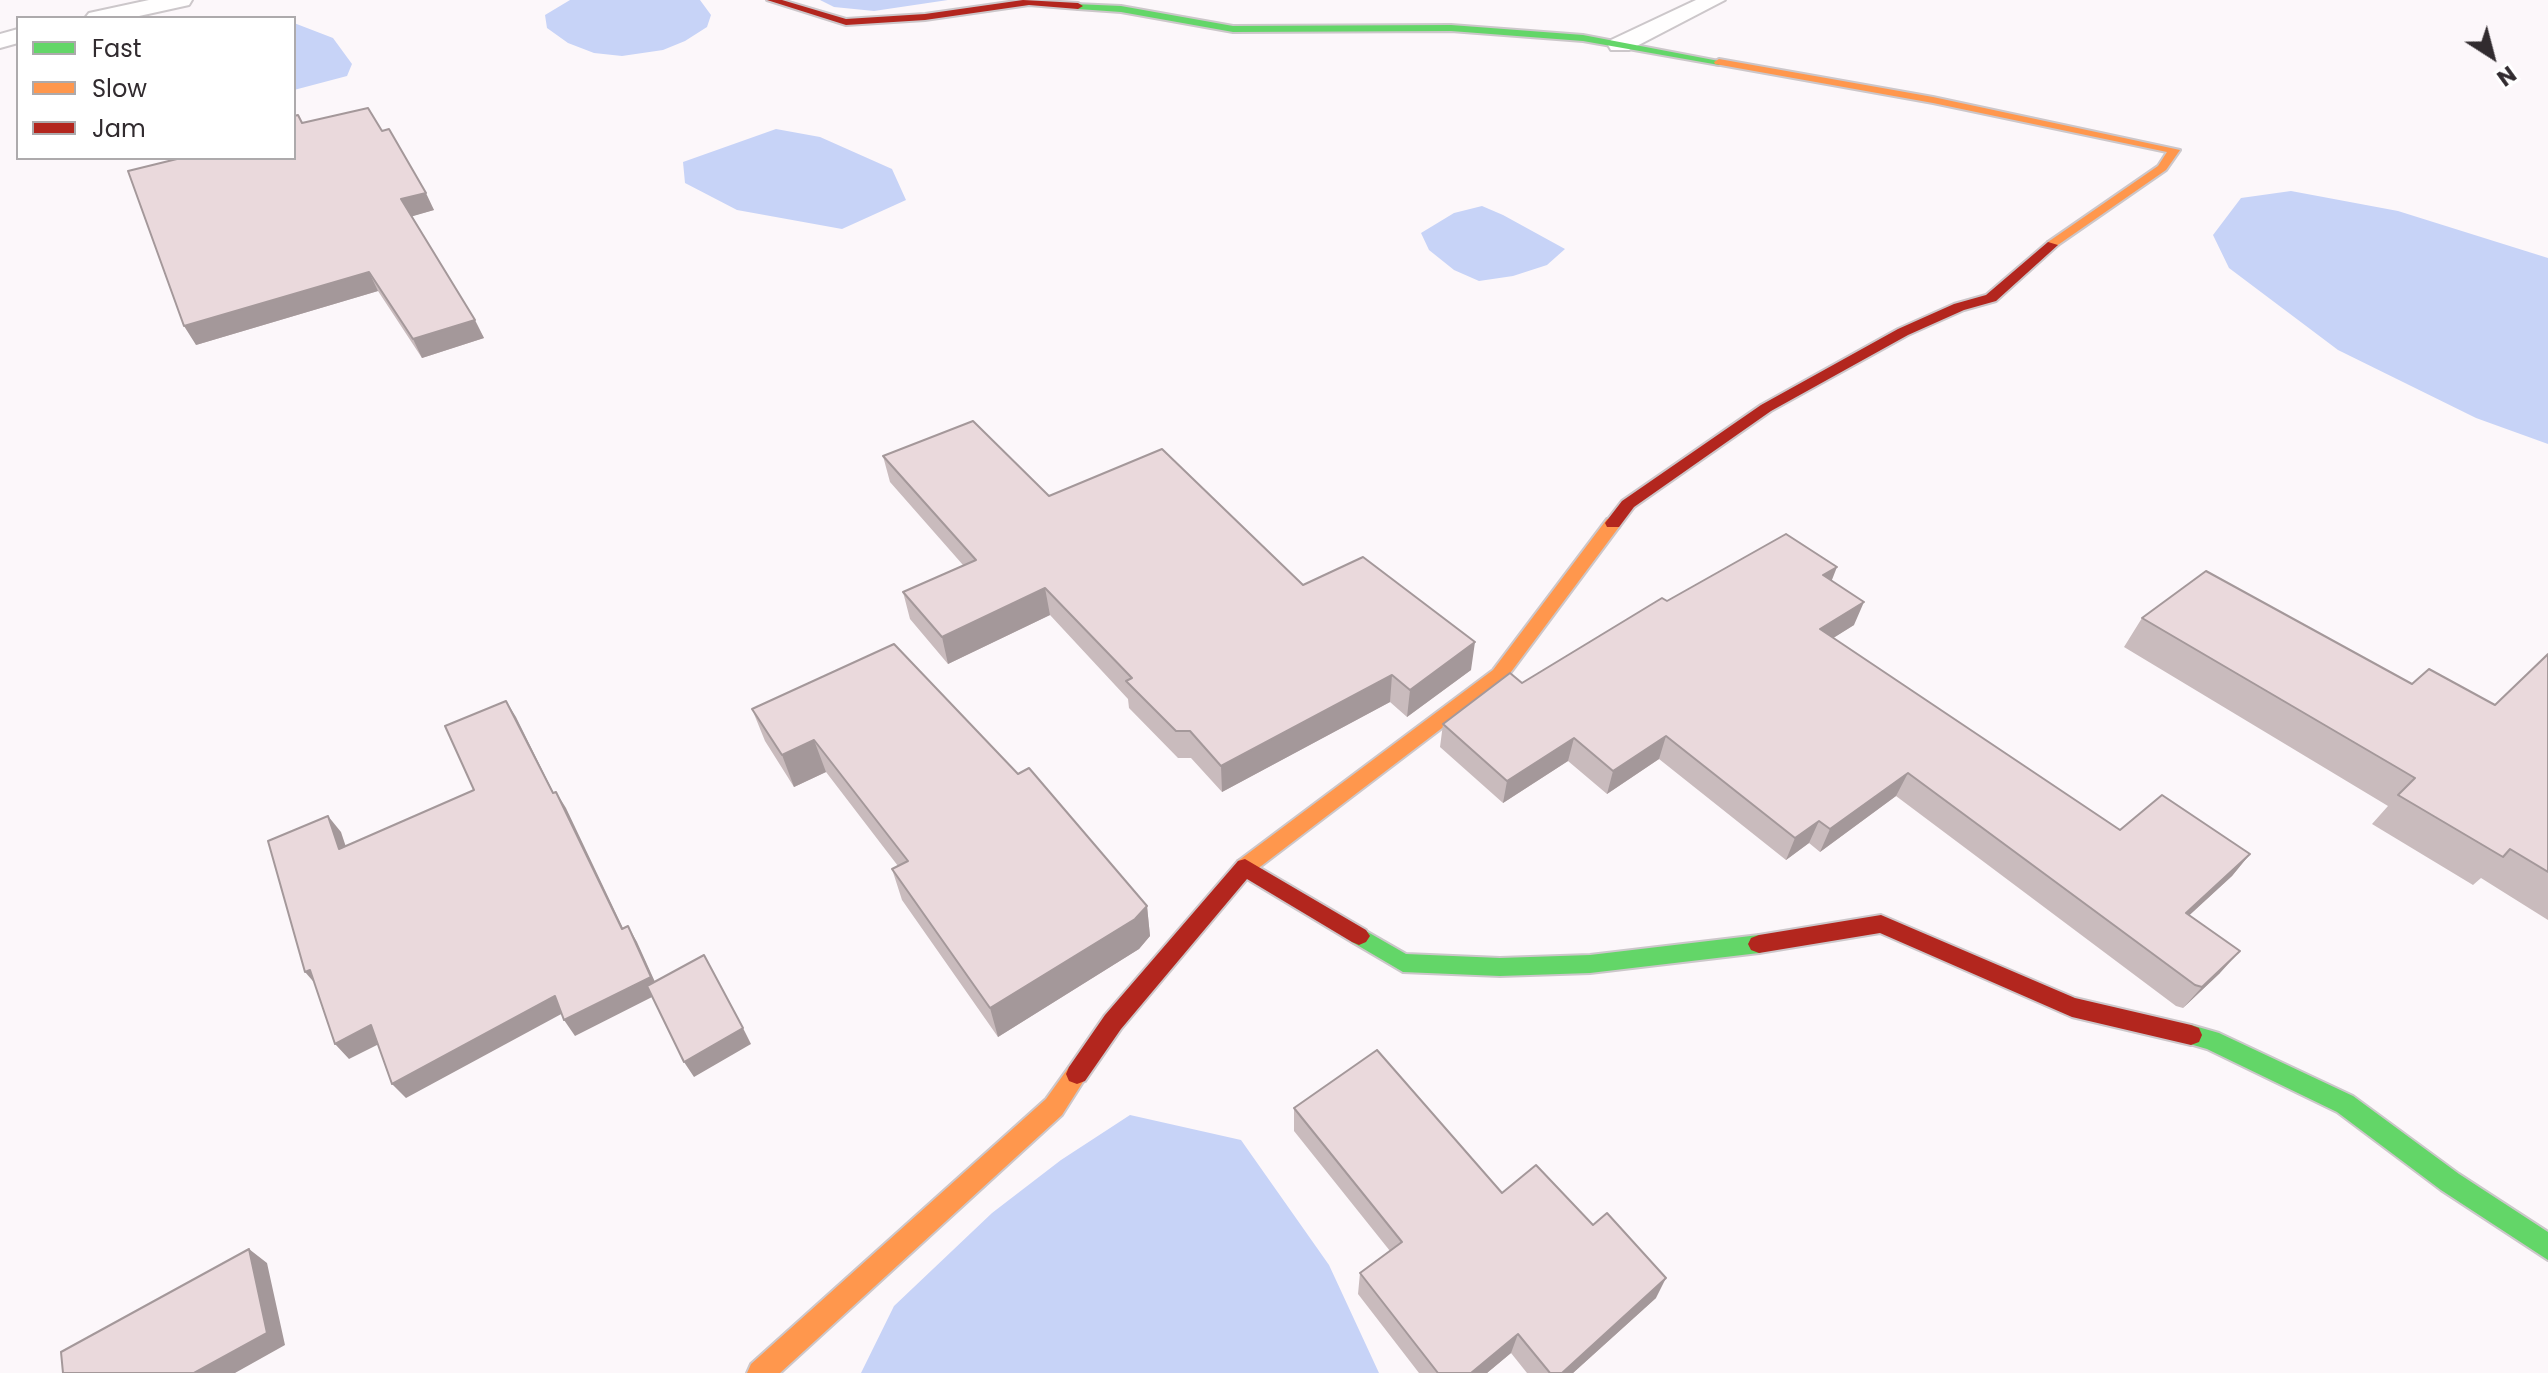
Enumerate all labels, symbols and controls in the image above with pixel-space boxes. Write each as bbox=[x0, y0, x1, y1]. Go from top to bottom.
legend bbox=[16, 16, 296, 160]
north arrow bbox=[2452, 16, 2532, 96]
text: Fast bbox=[92, 32, 142, 65]
text: N bbox=[2491, 58, 2522, 93]
text: Slow bbox=[92, 72, 147, 105]
text: Jam bbox=[92, 112, 146, 145]

